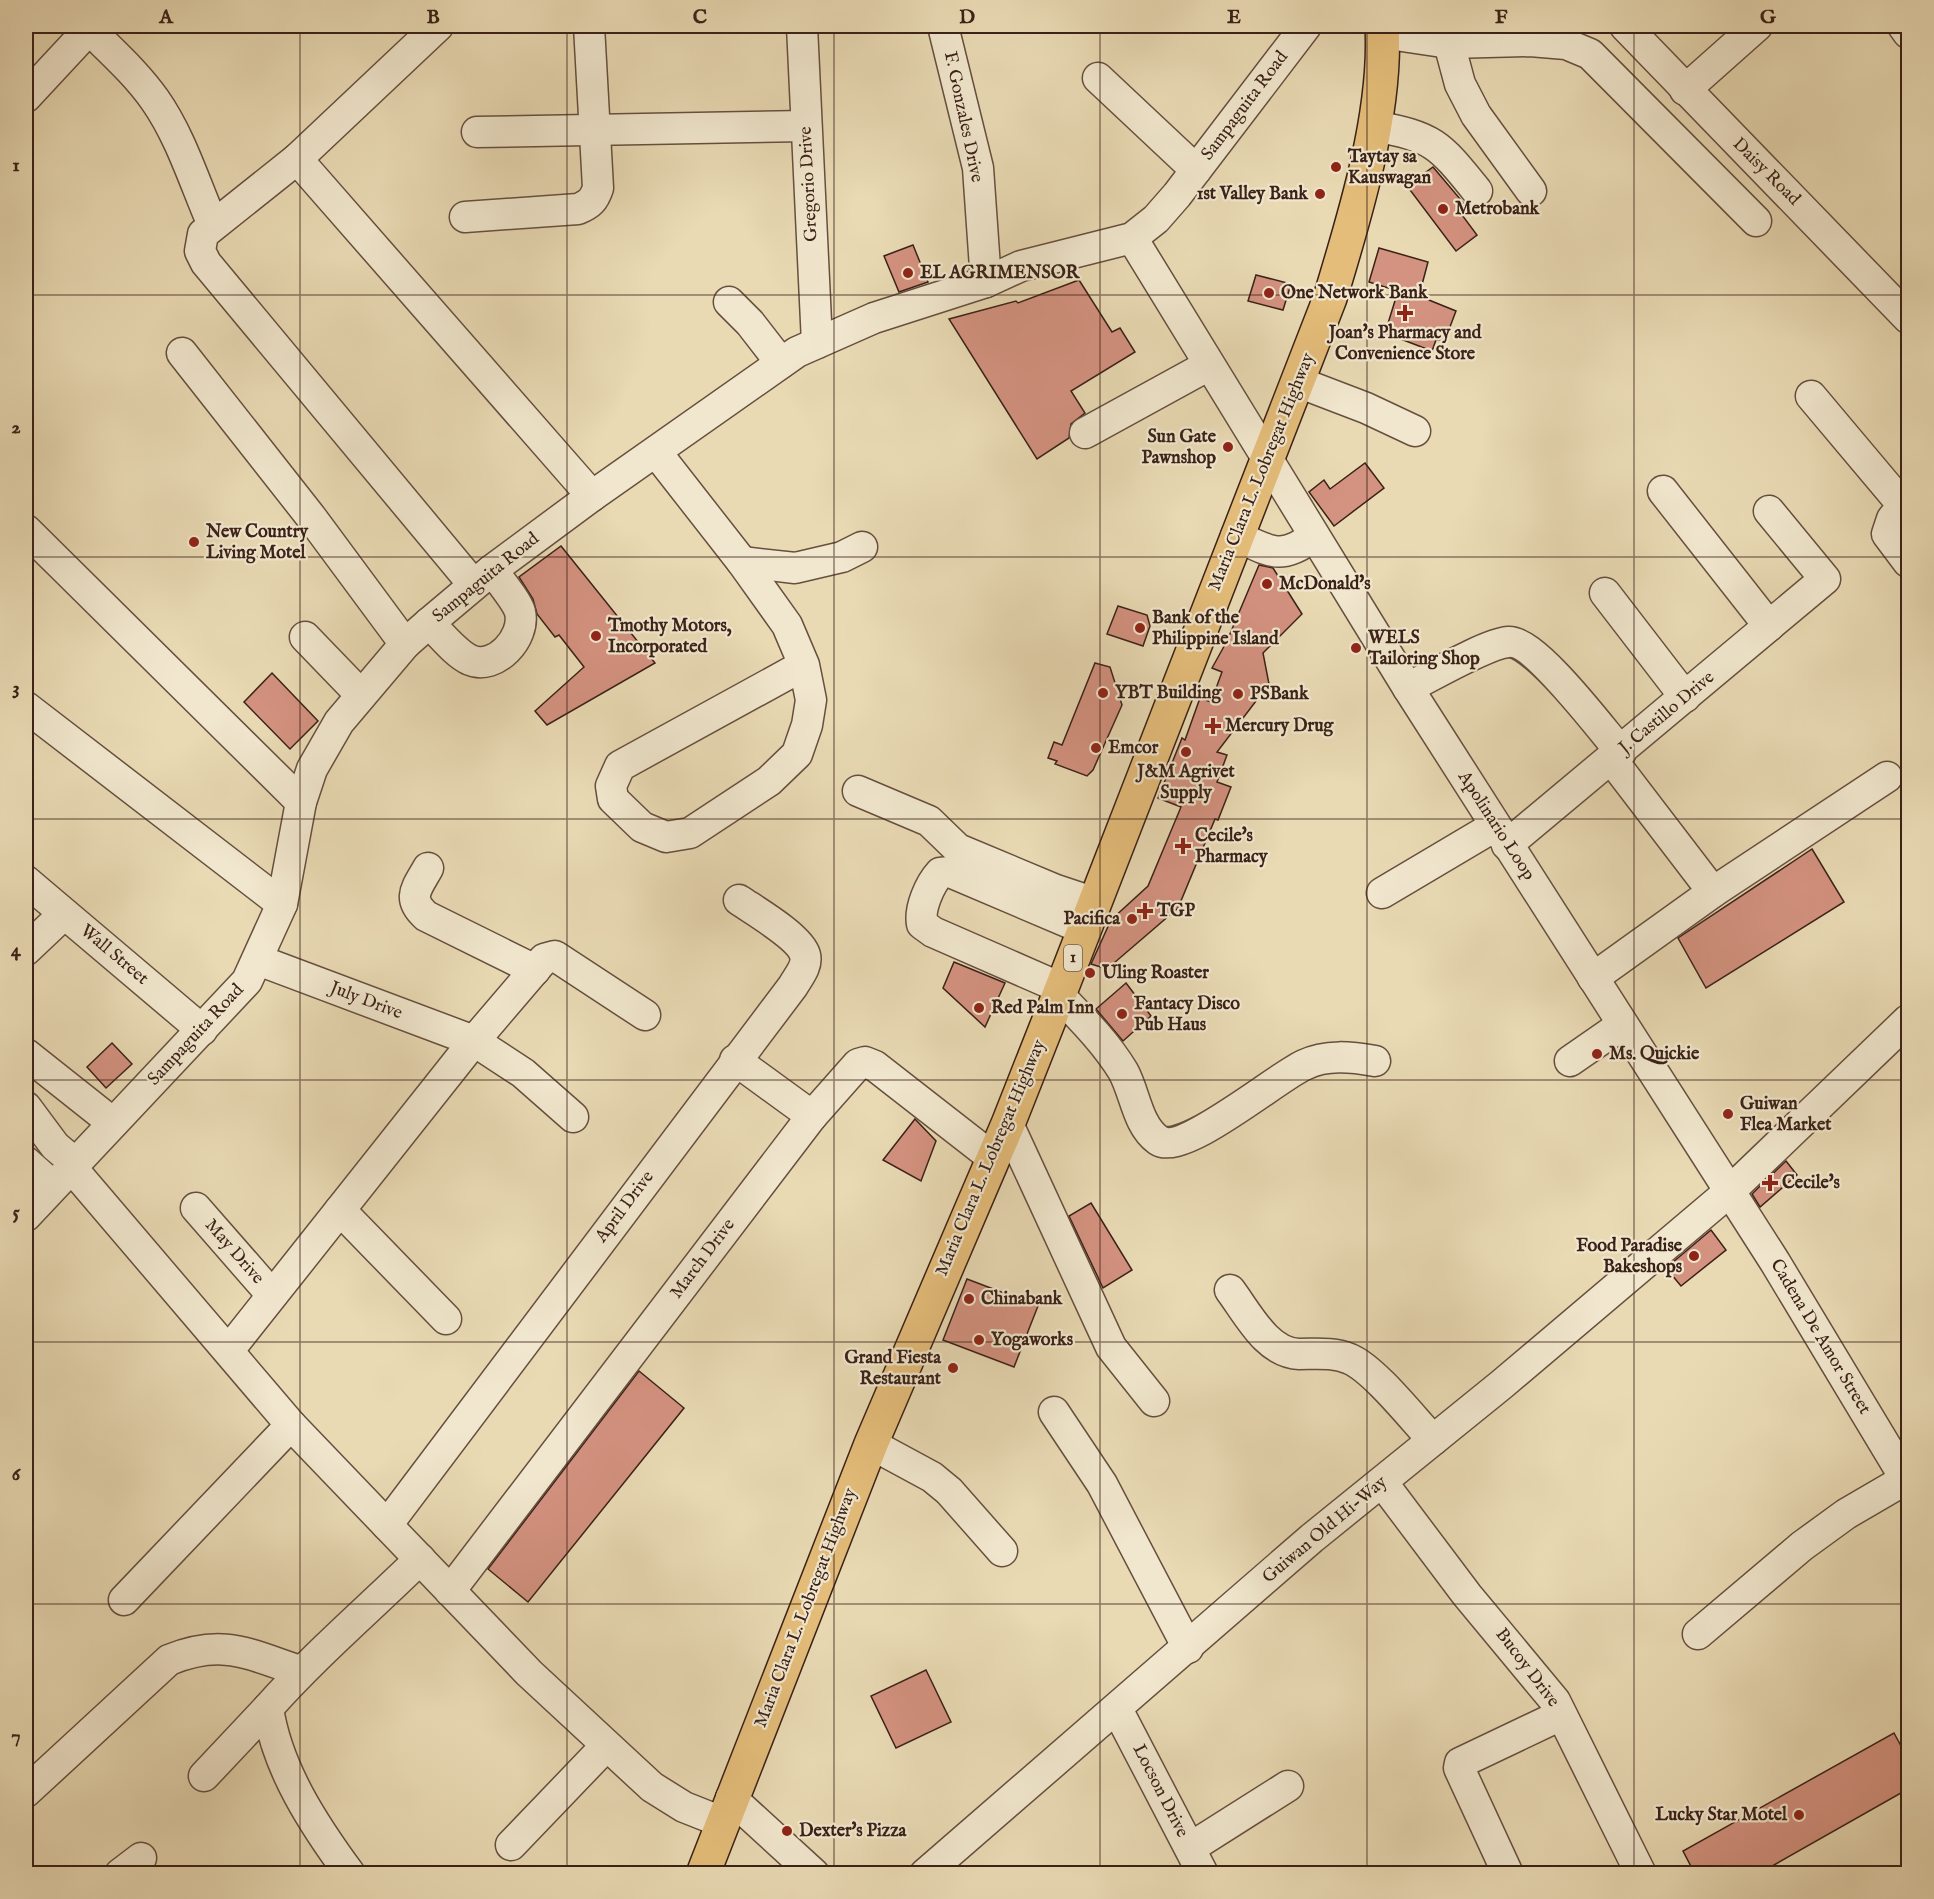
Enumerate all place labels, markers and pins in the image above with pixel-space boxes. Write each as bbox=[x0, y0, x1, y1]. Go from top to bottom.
place label: Taytay sa Kauswagan bbox=[1347, 146, 1432, 190]
marker: Taytay sa Kauswagan bbox=[1329, 160, 1343, 174]
place label: 1st Valley Bank bbox=[1197, 183, 1309, 206]
marker: 1st Valley Bank bbox=[1313, 187, 1327, 201]
place label: Metrobank bbox=[1455, 198, 1541, 221]
marker: Metrobank bbox=[1436, 202, 1450, 216]
place label: EL AGRIMENSOR bbox=[920, 262, 1080, 285]
marker: EL AGRIMENSOR bbox=[901, 266, 915, 280]
place label: One Network Bank bbox=[1281, 282, 1429, 305]
marker: One Network Bank bbox=[1262, 286, 1276, 300]
marker: Joan's Pharmacy and Convenience Store bbox=[1398, 306, 1412, 320]
place label: Joan's Pharmacy and Convenience Store bbox=[1327, 322, 1482, 366]
place label: Sun Gate Pawnshop bbox=[1141, 426, 1217, 470]
marker: Sun Gate Pawnshop bbox=[1221, 440, 1235, 454]
place label: New Country Living Motel bbox=[205, 521, 309, 565]
marker: New Country Living Motel bbox=[187, 535, 201, 549]
place label: McDonald's bbox=[1279, 573, 1371, 596]
marker: McDonald's bbox=[1260, 577, 1274, 591]
place label: Bank of the Philippine Island bbox=[1152, 607, 1279, 651]
place label: Tmothy Motors, Incorporated bbox=[607, 615, 732, 659]
marker: Bank of the Philippine Island bbox=[1133, 621, 1147, 635]
place label: WELS Tailoring Shop bbox=[1367, 627, 1480, 671]
marker: Tmothy Motors, Incorporated bbox=[589, 629, 603, 643]
marker: WELS Tailoring Shop bbox=[1349, 641, 1363, 655]
place label: YBT Building bbox=[1115, 682, 1222, 705]
place label: PSBank bbox=[1250, 683, 1310, 706]
marker: YBT Building bbox=[1096, 686, 1110, 700]
marker: PSBank bbox=[1231, 687, 1245, 701]
place label: Mercury Drug bbox=[1225, 715, 1334, 738]
marker: Mercury Drug bbox=[1206, 719, 1220, 733]
place label: Emcor bbox=[1108, 737, 1159, 760]
marker: Emcor bbox=[1089, 741, 1103, 755]
marker: J&M Agrivet Supply bbox=[1179, 745, 1193, 759]
place label: J&M Agrivet Supply bbox=[1135, 761, 1235, 805]
place label: Cecile's Pharmacy bbox=[1195, 825, 1269, 869]
marker: Cecile's Pharmacy bbox=[1176, 839, 1190, 853]
place label: TGP bbox=[1156, 900, 1195, 923]
marker: TGP bbox=[1138, 904, 1152, 918]
place label: Pacifica bbox=[1063, 908, 1121, 931]
marker: Pacifica bbox=[1125, 912, 1139, 926]
place label: Uling Roaster bbox=[1101, 962, 1209, 985]
marker: Uling Roaster bbox=[1083, 966, 1097, 980]
place label: Fantacy Disco Pub Haus bbox=[1134, 993, 1240, 1037]
place label: Red Palm Inn bbox=[991, 997, 1095, 1020]
marker: Red Palm Inn bbox=[972, 1001, 986, 1015]
marker: Fantacy Disco Pub Haus bbox=[1115, 1007, 1129, 1021]
place label: Ms. Quickie bbox=[1609, 1043, 1700, 1066]
marker: Ms. Quickie bbox=[1590, 1047, 1604, 1061]
place label: Guiwan Flea Market bbox=[1740, 1093, 1832, 1137]
marker: Guiwan Flea Market bbox=[1721, 1107, 1735, 1121]
place label: Cecile's bbox=[1782, 1172, 1841, 1195]
marker: Cecile's bbox=[1763, 1176, 1777, 1190]
place label: Food Paradise Bakeshops bbox=[1576, 1235, 1683, 1279]
marker: Food Paradise Bakeshops bbox=[1687, 1249, 1701, 1263]
place label: Chinabank bbox=[981, 1288, 1064, 1311]
marker: Chinabank bbox=[962, 1292, 976, 1306]
place label: Yogaworks bbox=[991, 1329, 1074, 1352]
marker: Yogaworks bbox=[972, 1333, 986, 1347]
place label: Grand Fiesta Restaurant bbox=[844, 1347, 942, 1391]
marker: Grand Fiesta Restaurant bbox=[946, 1361, 960, 1375]
place label: Lucky Star Motel bbox=[1655, 1804, 1788, 1827]
marker: Lucky Star Motel bbox=[1792, 1808, 1806, 1822]
place label: Dexter's Pizza bbox=[799, 1820, 908, 1843]
marker: Dexter's Pizza bbox=[780, 1824, 794, 1838]

